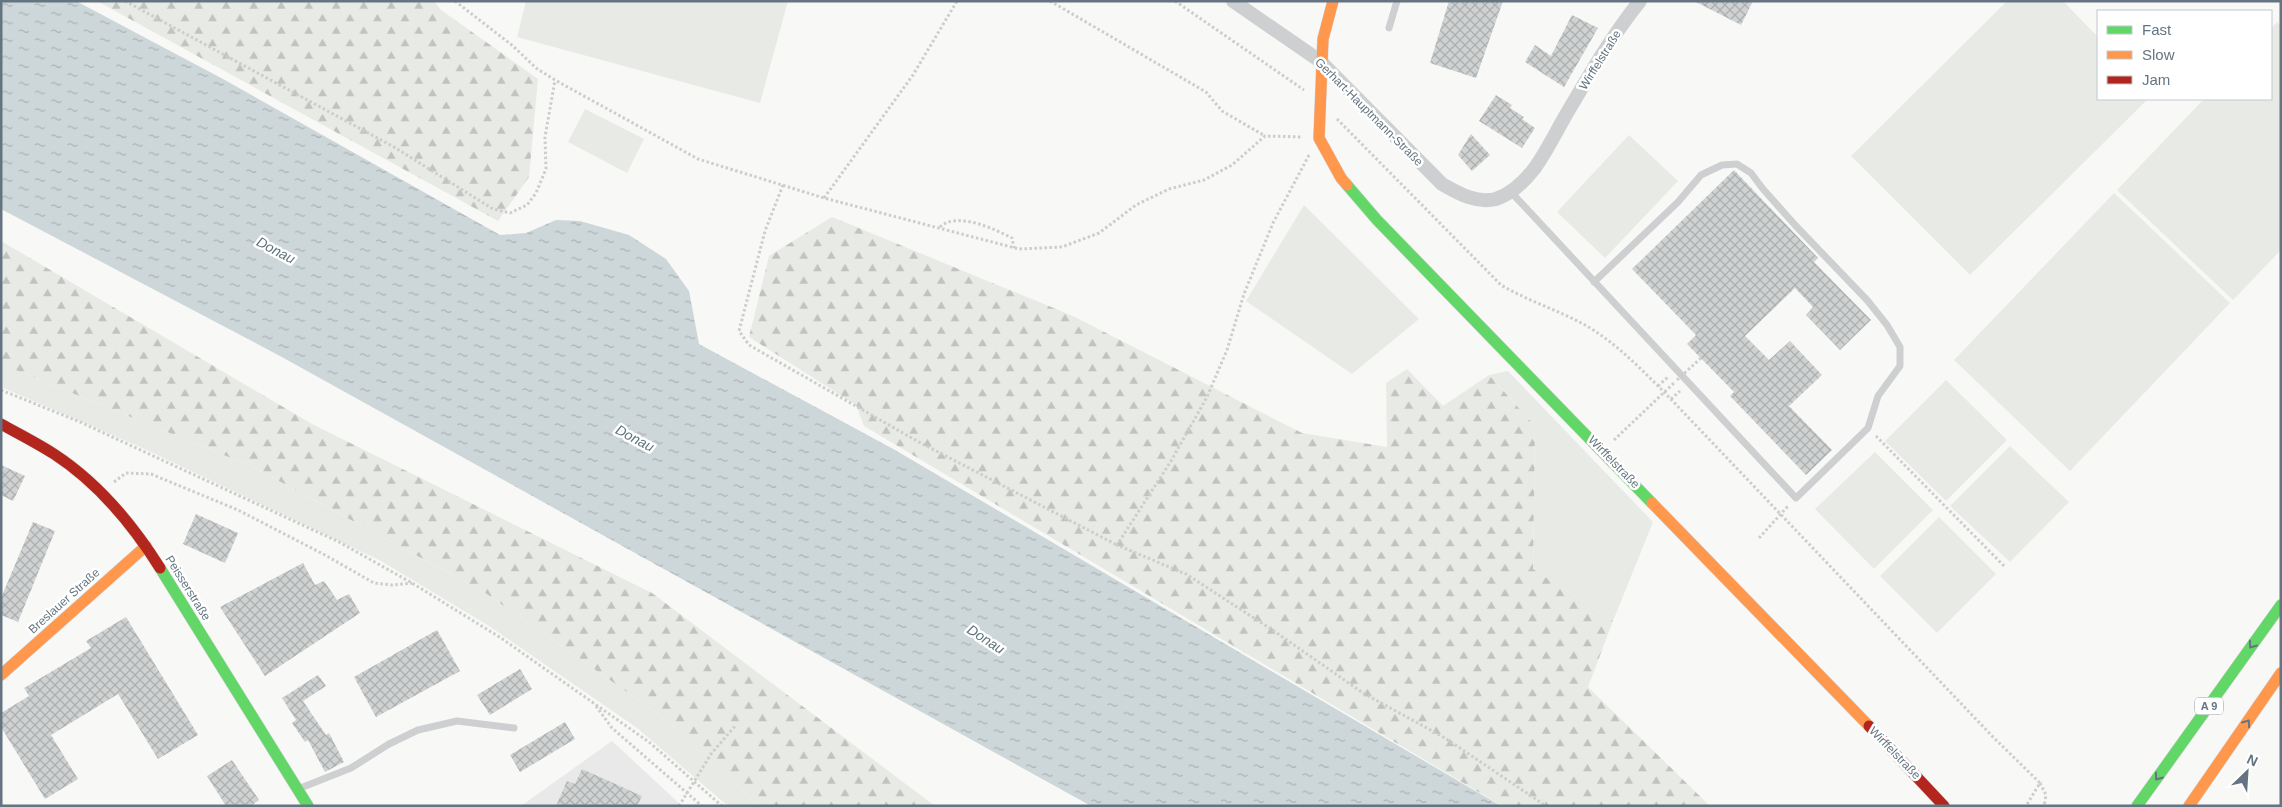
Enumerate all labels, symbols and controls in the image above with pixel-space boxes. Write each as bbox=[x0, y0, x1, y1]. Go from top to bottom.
legend bbox=[2097, 10, 2272, 100]
text: Fast bbox=[2142, 21, 2172, 38]
street label: Wirffelstraße bbox=[1576, 27, 1624, 92]
text: Slow bbox=[2142, 46, 2175, 63]
street label: Gerhart-Hauptmann-Straße bbox=[1312, 55, 1426, 169]
text: Jam bbox=[2142, 71, 2170, 88]
water label: Donau bbox=[254, 233, 298, 267]
water label: Donau bbox=[613, 421, 657, 455]
street label: Wirffelstraße bbox=[1585, 433, 1643, 491]
street label: Peisserstraße bbox=[162, 553, 214, 623]
street label: Breslauer Straße bbox=[26, 565, 103, 637]
water label: Donau bbox=[964, 621, 1008, 657]
one-way arrow bbox=[2249, 639, 2258, 649]
road number: A 9 bbox=[2195, 698, 2223, 714]
one-way arrow bbox=[2241, 719, 2250, 728]
street label: Wirffelstraße bbox=[1866, 724, 1924, 782]
north arrow bbox=[2222, 747, 2272, 797]
text: N bbox=[2245, 751, 2260, 770]
one-way arrow bbox=[2155, 771, 2164, 781]

